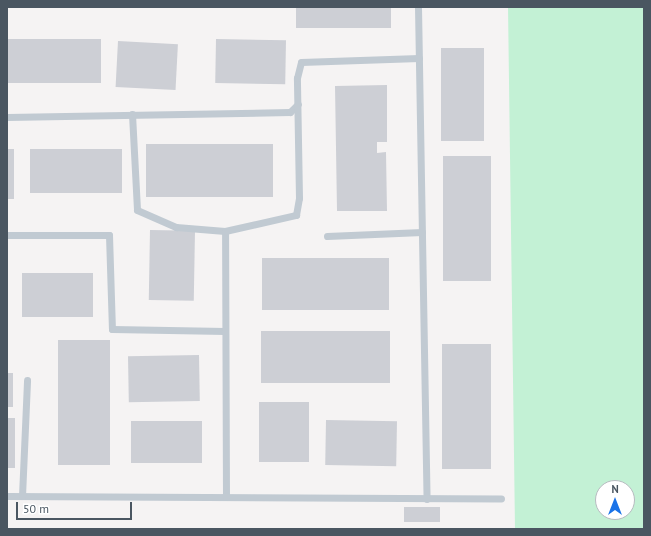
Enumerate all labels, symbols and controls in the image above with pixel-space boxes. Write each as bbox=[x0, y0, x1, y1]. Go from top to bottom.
north arrow bbox=[595, 480, 635, 520]
text: N bbox=[611, 482, 619, 496]
scale bar bbox=[18, 494, 134, 520]
text: 50 m bbox=[23, 501, 49, 516]

